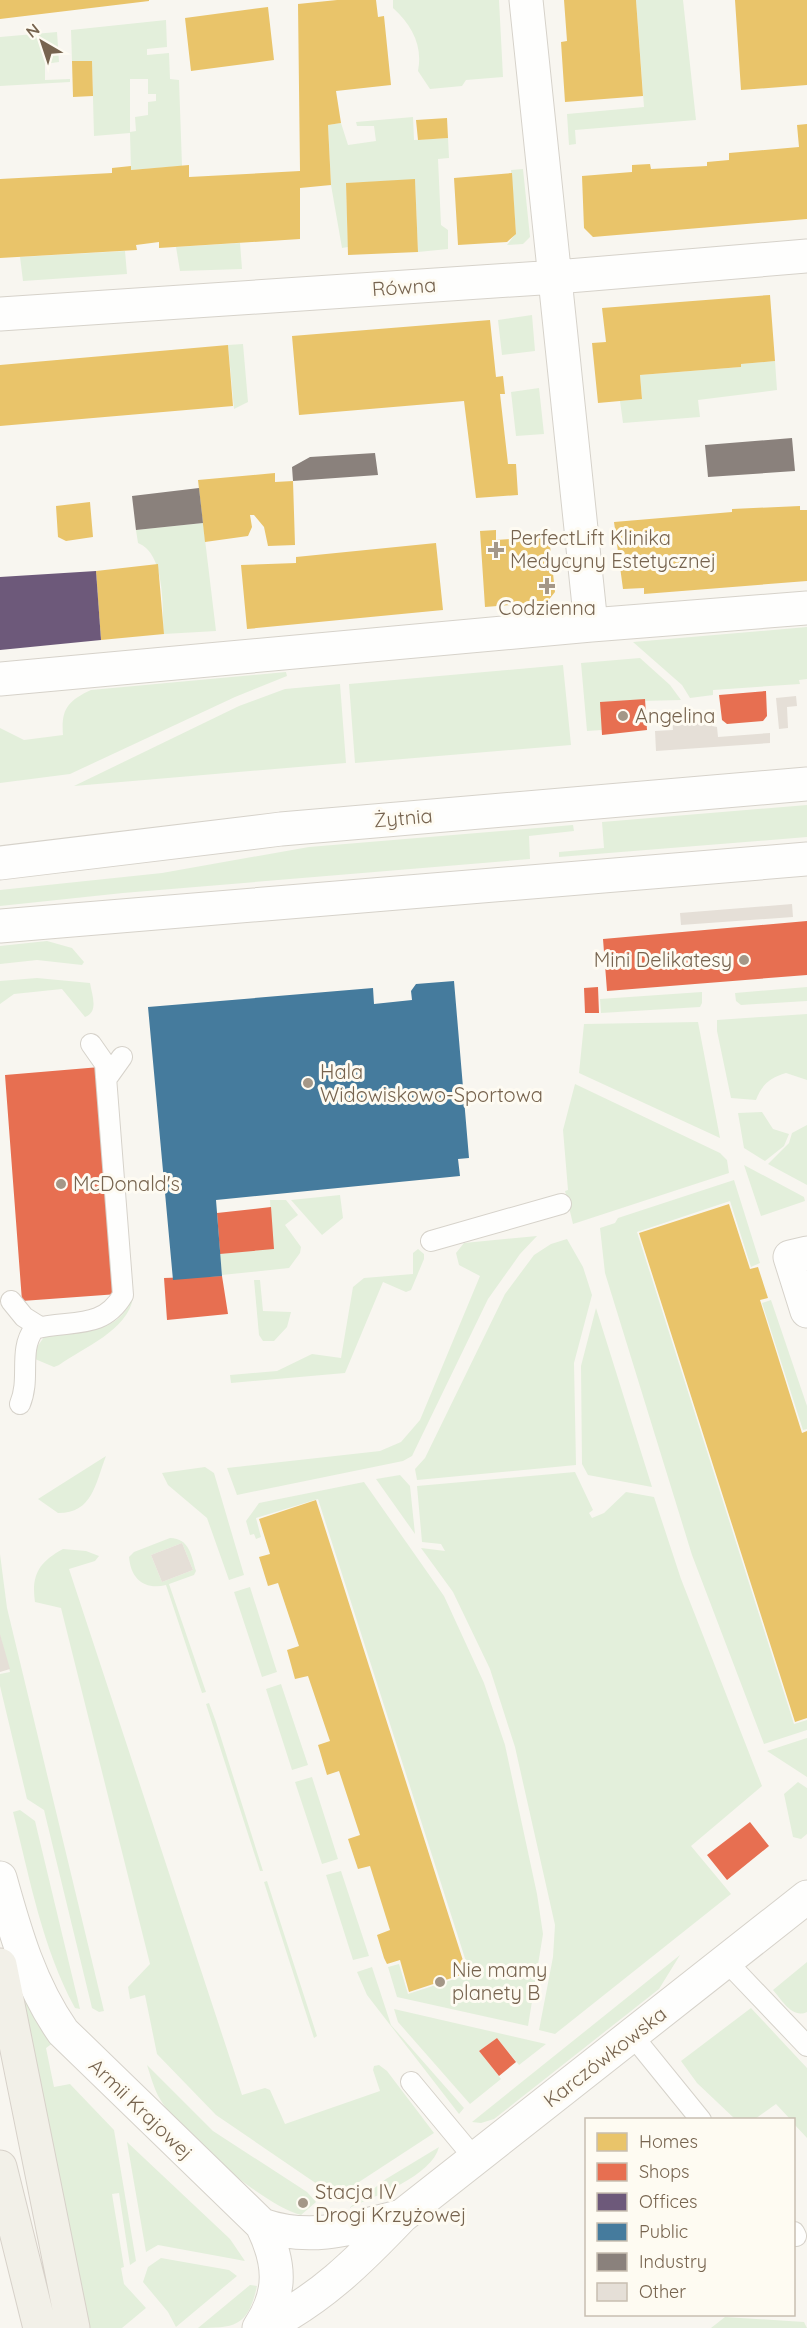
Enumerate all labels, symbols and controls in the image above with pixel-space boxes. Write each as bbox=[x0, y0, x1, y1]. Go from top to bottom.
north arrow bbox=[12, 12, 72, 72]
text: N bbox=[22, 19, 43, 42]
street label: Równa bbox=[371, 272, 437, 301]
place label: PerfectLift Klinika Medycyny Estetycznej bbox=[510, 525, 716, 573]
marker: PerfectLift Klinika Medycyny Estetycznej bbox=[487, 541, 505, 559]
marker: Codzienna bbox=[540, 579, 554, 593]
place label: Codzienna bbox=[498, 595, 596, 620]
place label: Angelina bbox=[635, 703, 715, 728]
marker: Angelina bbox=[616, 709, 630, 723]
street label: Żytnia bbox=[372, 802, 433, 833]
place label: Mini Delikatesy bbox=[594, 947, 732, 972]
marker: Mini Delikatesy bbox=[737, 953, 751, 967]
place label: Hala Widowiskowo-Sportowa bbox=[320, 1059, 543, 1107]
marker: Hala Widowiskowo-Sportowa bbox=[301, 1076, 315, 1090]
place label: McDonald's bbox=[73, 1171, 180, 1196]
marker: McDonald's bbox=[54, 1177, 68, 1191]
place label: Nie mamy planety B bbox=[452, 1957, 547, 2005]
marker: Nie mamy planety B bbox=[433, 1975, 447, 1989]
street label: Karczówkowska bbox=[538, 2001, 671, 2112]
street label: Armii Krajowej bbox=[84, 2053, 199, 2165]
legend bbox=[585, 2118, 795, 2316]
text: Homes bbox=[639, 2130, 698, 2153]
text: Shops bbox=[639, 2160, 690, 2183]
place label: Stacja IV Drogi Krzyżowej bbox=[315, 2179, 466, 2227]
text: Offices bbox=[639, 2190, 698, 2213]
marker: Stacja IV Drogi Krzyżowej bbox=[296, 2196, 310, 2210]
text: Public bbox=[639, 2220, 688, 2243]
text: Industry bbox=[639, 2250, 707, 2273]
text: Other bbox=[639, 2280, 686, 2303]

